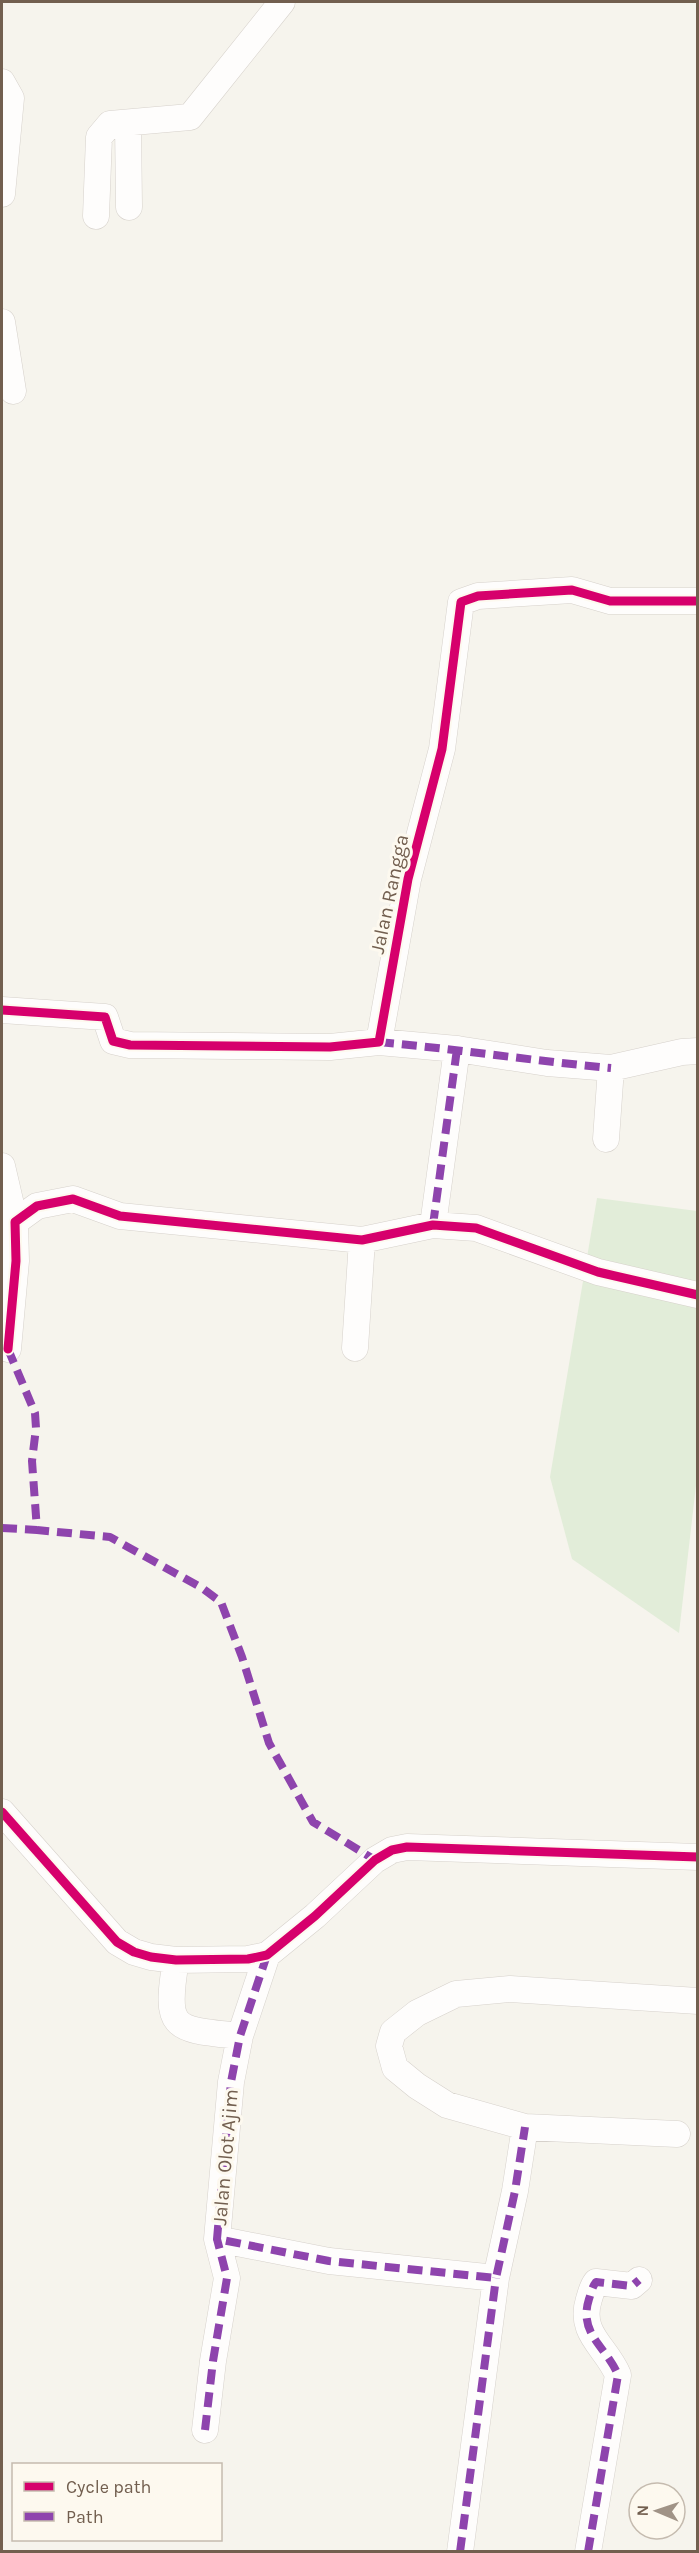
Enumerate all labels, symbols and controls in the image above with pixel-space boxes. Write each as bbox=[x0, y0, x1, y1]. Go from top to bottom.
street label: Jalan Rangga bbox=[366, 832, 413, 956]
street label: Jalan Olot Ajim bbox=[208, 2088, 243, 2226]
legend bbox=[12, 2463, 222, 2541]
text: Cycle path bbox=[66, 2476, 151, 2498]
north arrow bbox=[627, 2481, 687, 2541]
text: N bbox=[633, 2504, 652, 2517]
text: Path bbox=[66, 2506, 104, 2528]

